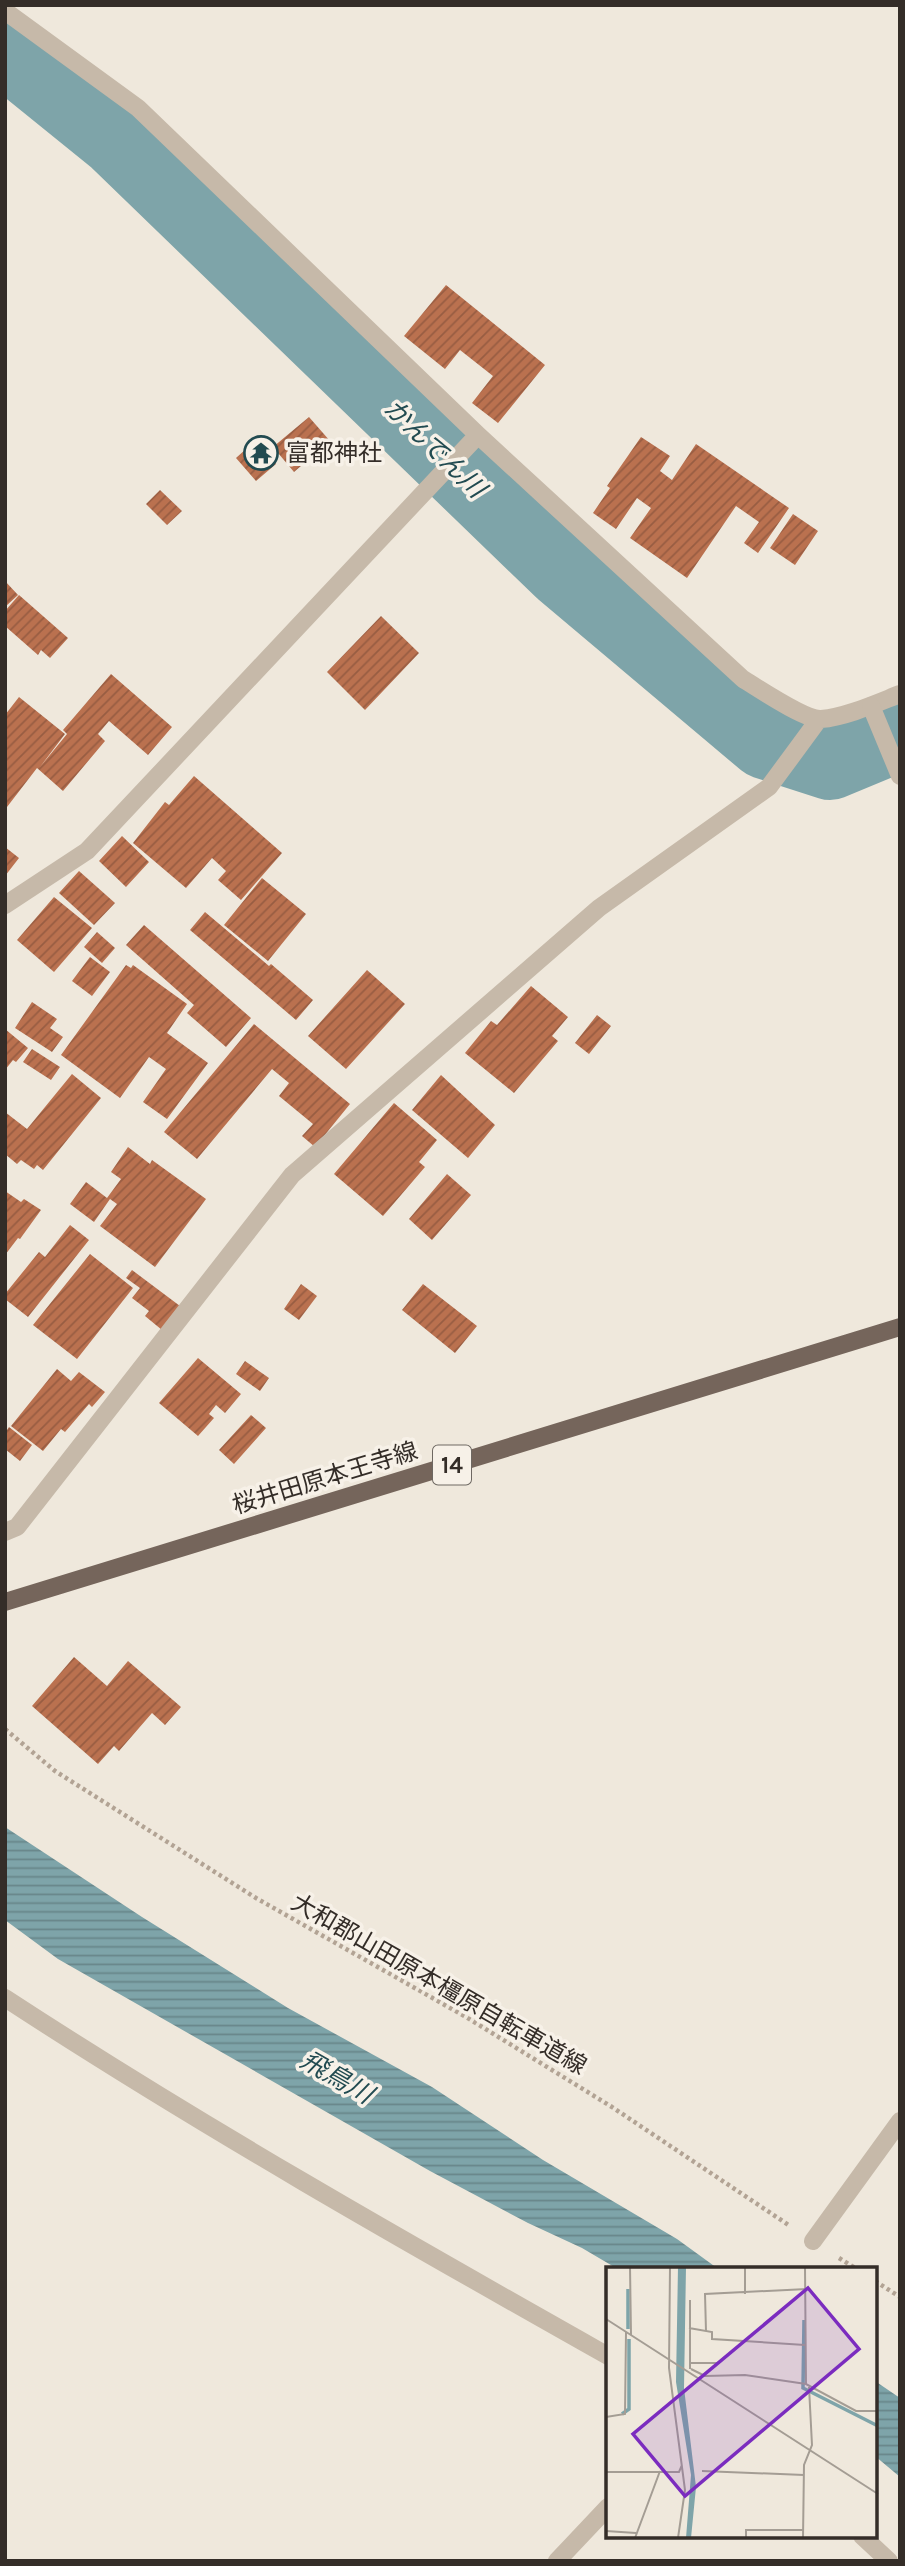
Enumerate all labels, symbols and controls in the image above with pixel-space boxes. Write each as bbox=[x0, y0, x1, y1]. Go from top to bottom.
water label: かんでん川 bbox=[378, 393, 494, 506]
temple icon: 富都神社 bbox=[242, 434, 280, 472]
place label: 富都神社 bbox=[286, 439, 382, 467]
street label: 桜井田原本王寺線 bbox=[229, 1437, 421, 1519]
road number: 14 bbox=[433, 1446, 471, 1484]
street label: 大和郡山田原本橿原自転車道線 bbox=[287, 1888, 591, 2080]
water label: 飛鳥川 bbox=[295, 2045, 381, 2112]
inset map bbox=[606, 2267, 877, 2538]

